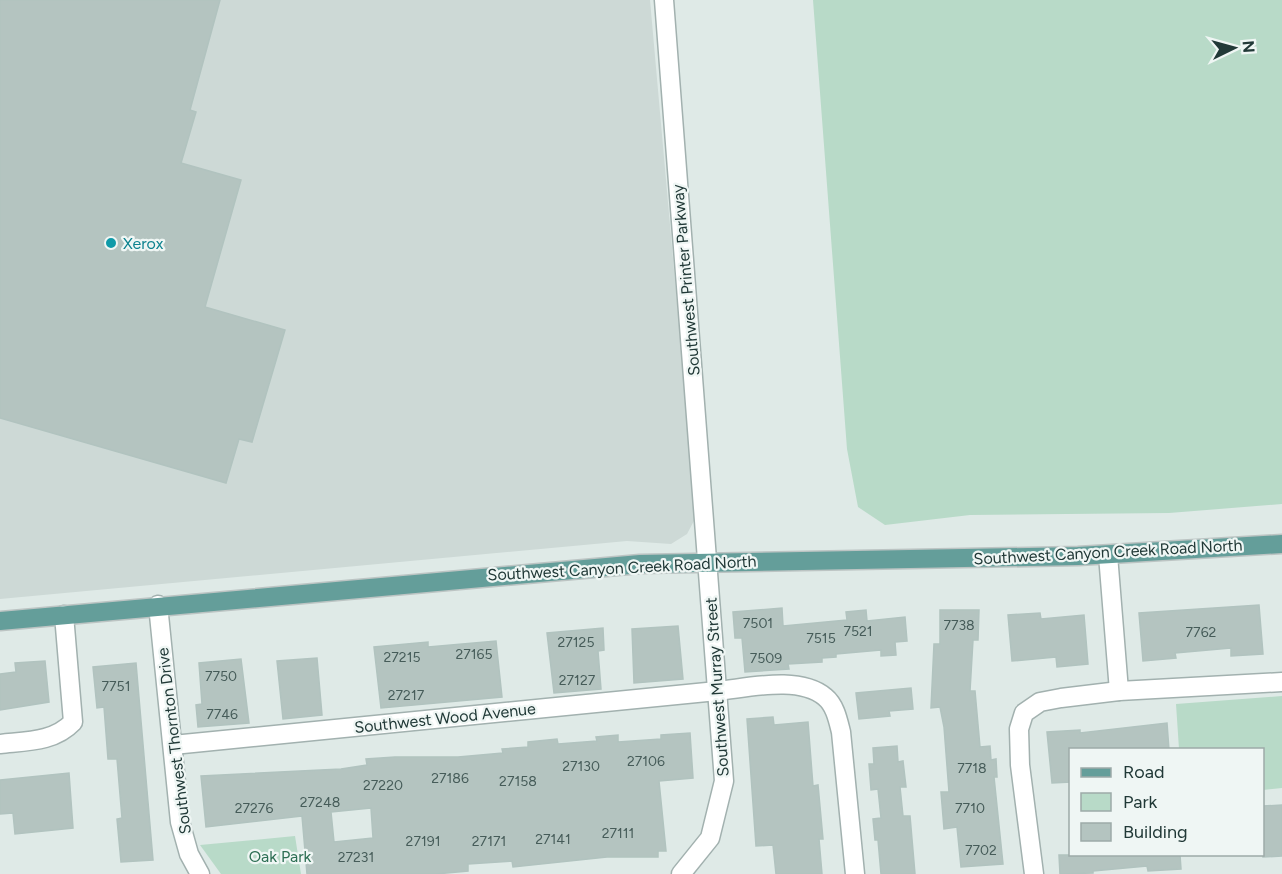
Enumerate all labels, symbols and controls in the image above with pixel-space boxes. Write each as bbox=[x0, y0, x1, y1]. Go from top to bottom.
north arrow bbox=[1204, 18, 1264, 78]
text: N bbox=[1238, 40, 1258, 54]
street label: Southwest Printer Parkway bbox=[668, 183, 704, 376]
place label: Xerox bbox=[123, 234, 164, 253]
marker: Xerox bbox=[104, 236, 118, 250]
street label: Southwest Canyon Creek Road North bbox=[973, 535, 1243, 569]
street label: Southwest Canyon Creek Road North bbox=[487, 551, 757, 585]
street label: Southwest Murray Street bbox=[701, 597, 733, 777]
house number: 7501 bbox=[743, 615, 773, 632]
house number: 7738 bbox=[943, 617, 975, 634]
house number: 7521 bbox=[843, 623, 873, 640]
house number: 7762 bbox=[1186, 624, 1216, 641]
house number: 7515 bbox=[806, 630, 836, 647]
house number: 27125 bbox=[557, 634, 595, 651]
street label: Southwest Thornton Drive bbox=[153, 646, 195, 835]
house number: 27165 bbox=[455, 646, 493, 663]
house number: 27215 bbox=[383, 649, 421, 666]
house number: 7509 bbox=[750, 650, 782, 667]
house number: 7750 bbox=[205, 668, 237, 685]
house number: 27127 bbox=[559, 672, 596, 689]
house number: 7751 bbox=[102, 678, 130, 695]
house number: 27217 bbox=[388, 687, 425, 704]
street label: Southwest Wood Avenue bbox=[353, 699, 537, 737]
house number: 7746 bbox=[206, 706, 238, 723]
legend bbox=[1069, 748, 1264, 856]
house number: 27106 bbox=[627, 753, 665, 770]
house number: 27130 bbox=[562, 758, 600, 775]
house number: 7718 bbox=[957, 760, 987, 777]
text: Road bbox=[1123, 761, 1164, 783]
house number: 27186 bbox=[431, 770, 469, 787]
house number: 27158 bbox=[499, 773, 537, 790]
house number: 27220 bbox=[363, 777, 403, 794]
text: Park bbox=[1123, 791, 1158, 813]
house number: 27248 bbox=[300, 794, 340, 811]
house number: 27276 bbox=[235, 800, 273, 817]
house number: 7710 bbox=[955, 800, 985, 817]
text: Building bbox=[1123, 821, 1188, 843]
house number: 27111 bbox=[602, 825, 634, 842]
house number: 27141 bbox=[535, 831, 571, 848]
house number: 27191 bbox=[406, 833, 440, 850]
house number: 27171 bbox=[472, 833, 506, 850]
house number: 7702 bbox=[965, 842, 997, 859]
park label: Oak Park bbox=[249, 847, 312, 866]
house number: 27231 bbox=[338, 849, 374, 866]

